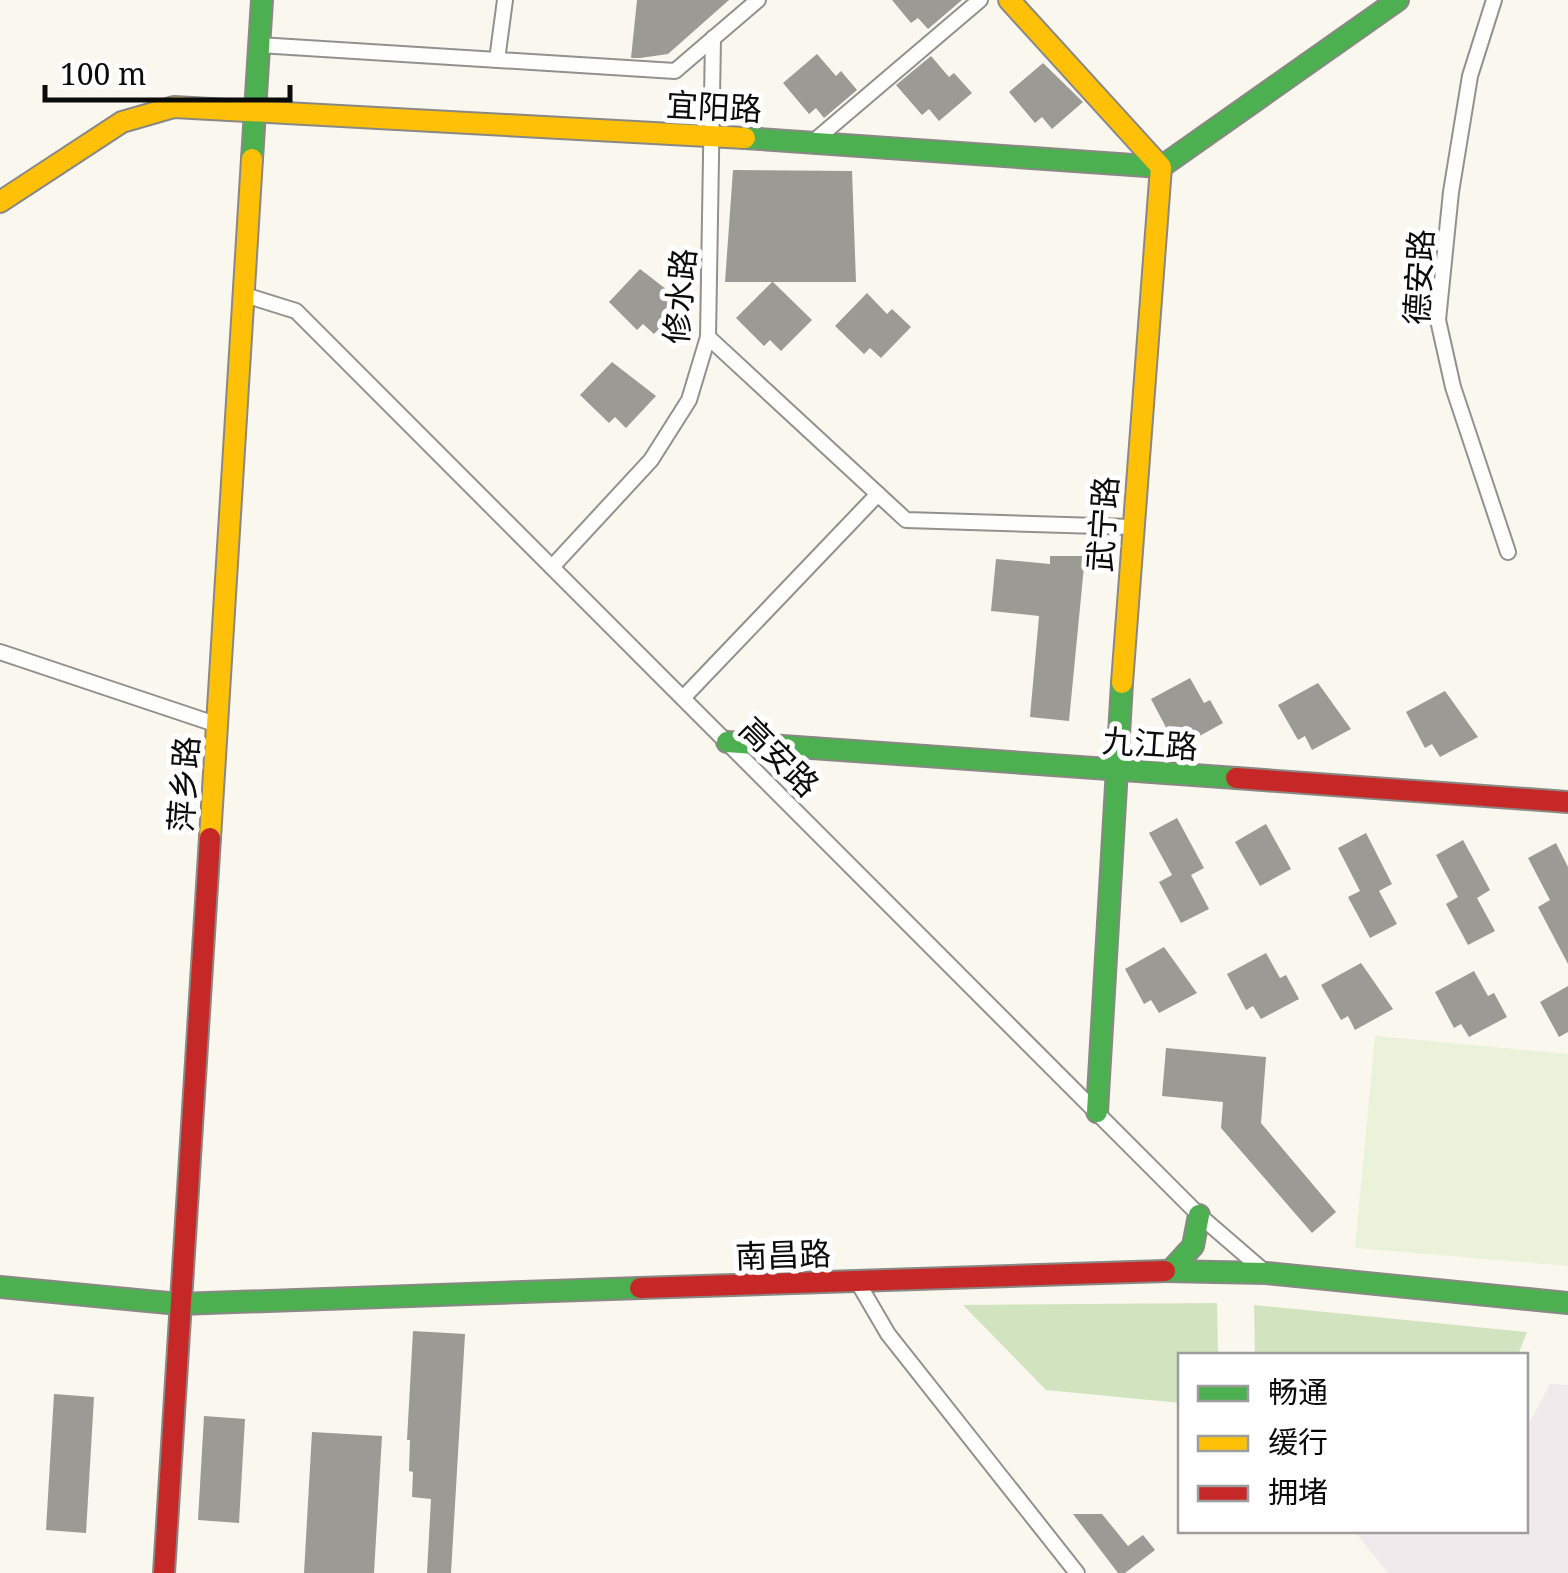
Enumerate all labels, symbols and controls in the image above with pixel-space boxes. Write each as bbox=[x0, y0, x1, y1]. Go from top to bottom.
scale bar bbox=[45, 40, 290, 102]
text: 100 m bbox=[60, 53, 146, 94]
street label: 宜阳路 bbox=[665, 82, 763, 130]
street label: 德安路 bbox=[1394, 228, 1442, 326]
street label: 修水路 bbox=[653, 246, 705, 346]
street label: 武宁路 bbox=[1077, 475, 1127, 573]
street label: 高安路 bbox=[731, 707, 829, 805]
street label: 九江路 bbox=[1101, 718, 1199, 768]
street label: 萍乡路 bbox=[158, 735, 208, 833]
street label: 南昌路 bbox=[734, 1231, 832, 1277]
legend bbox=[1178, 1353, 1528, 1533]
text: 畅通 bbox=[1268, 1371, 1328, 1412]
text: 缓行 bbox=[1268, 1421, 1328, 1462]
text: 拥堵 bbox=[1268, 1471, 1328, 1512]

